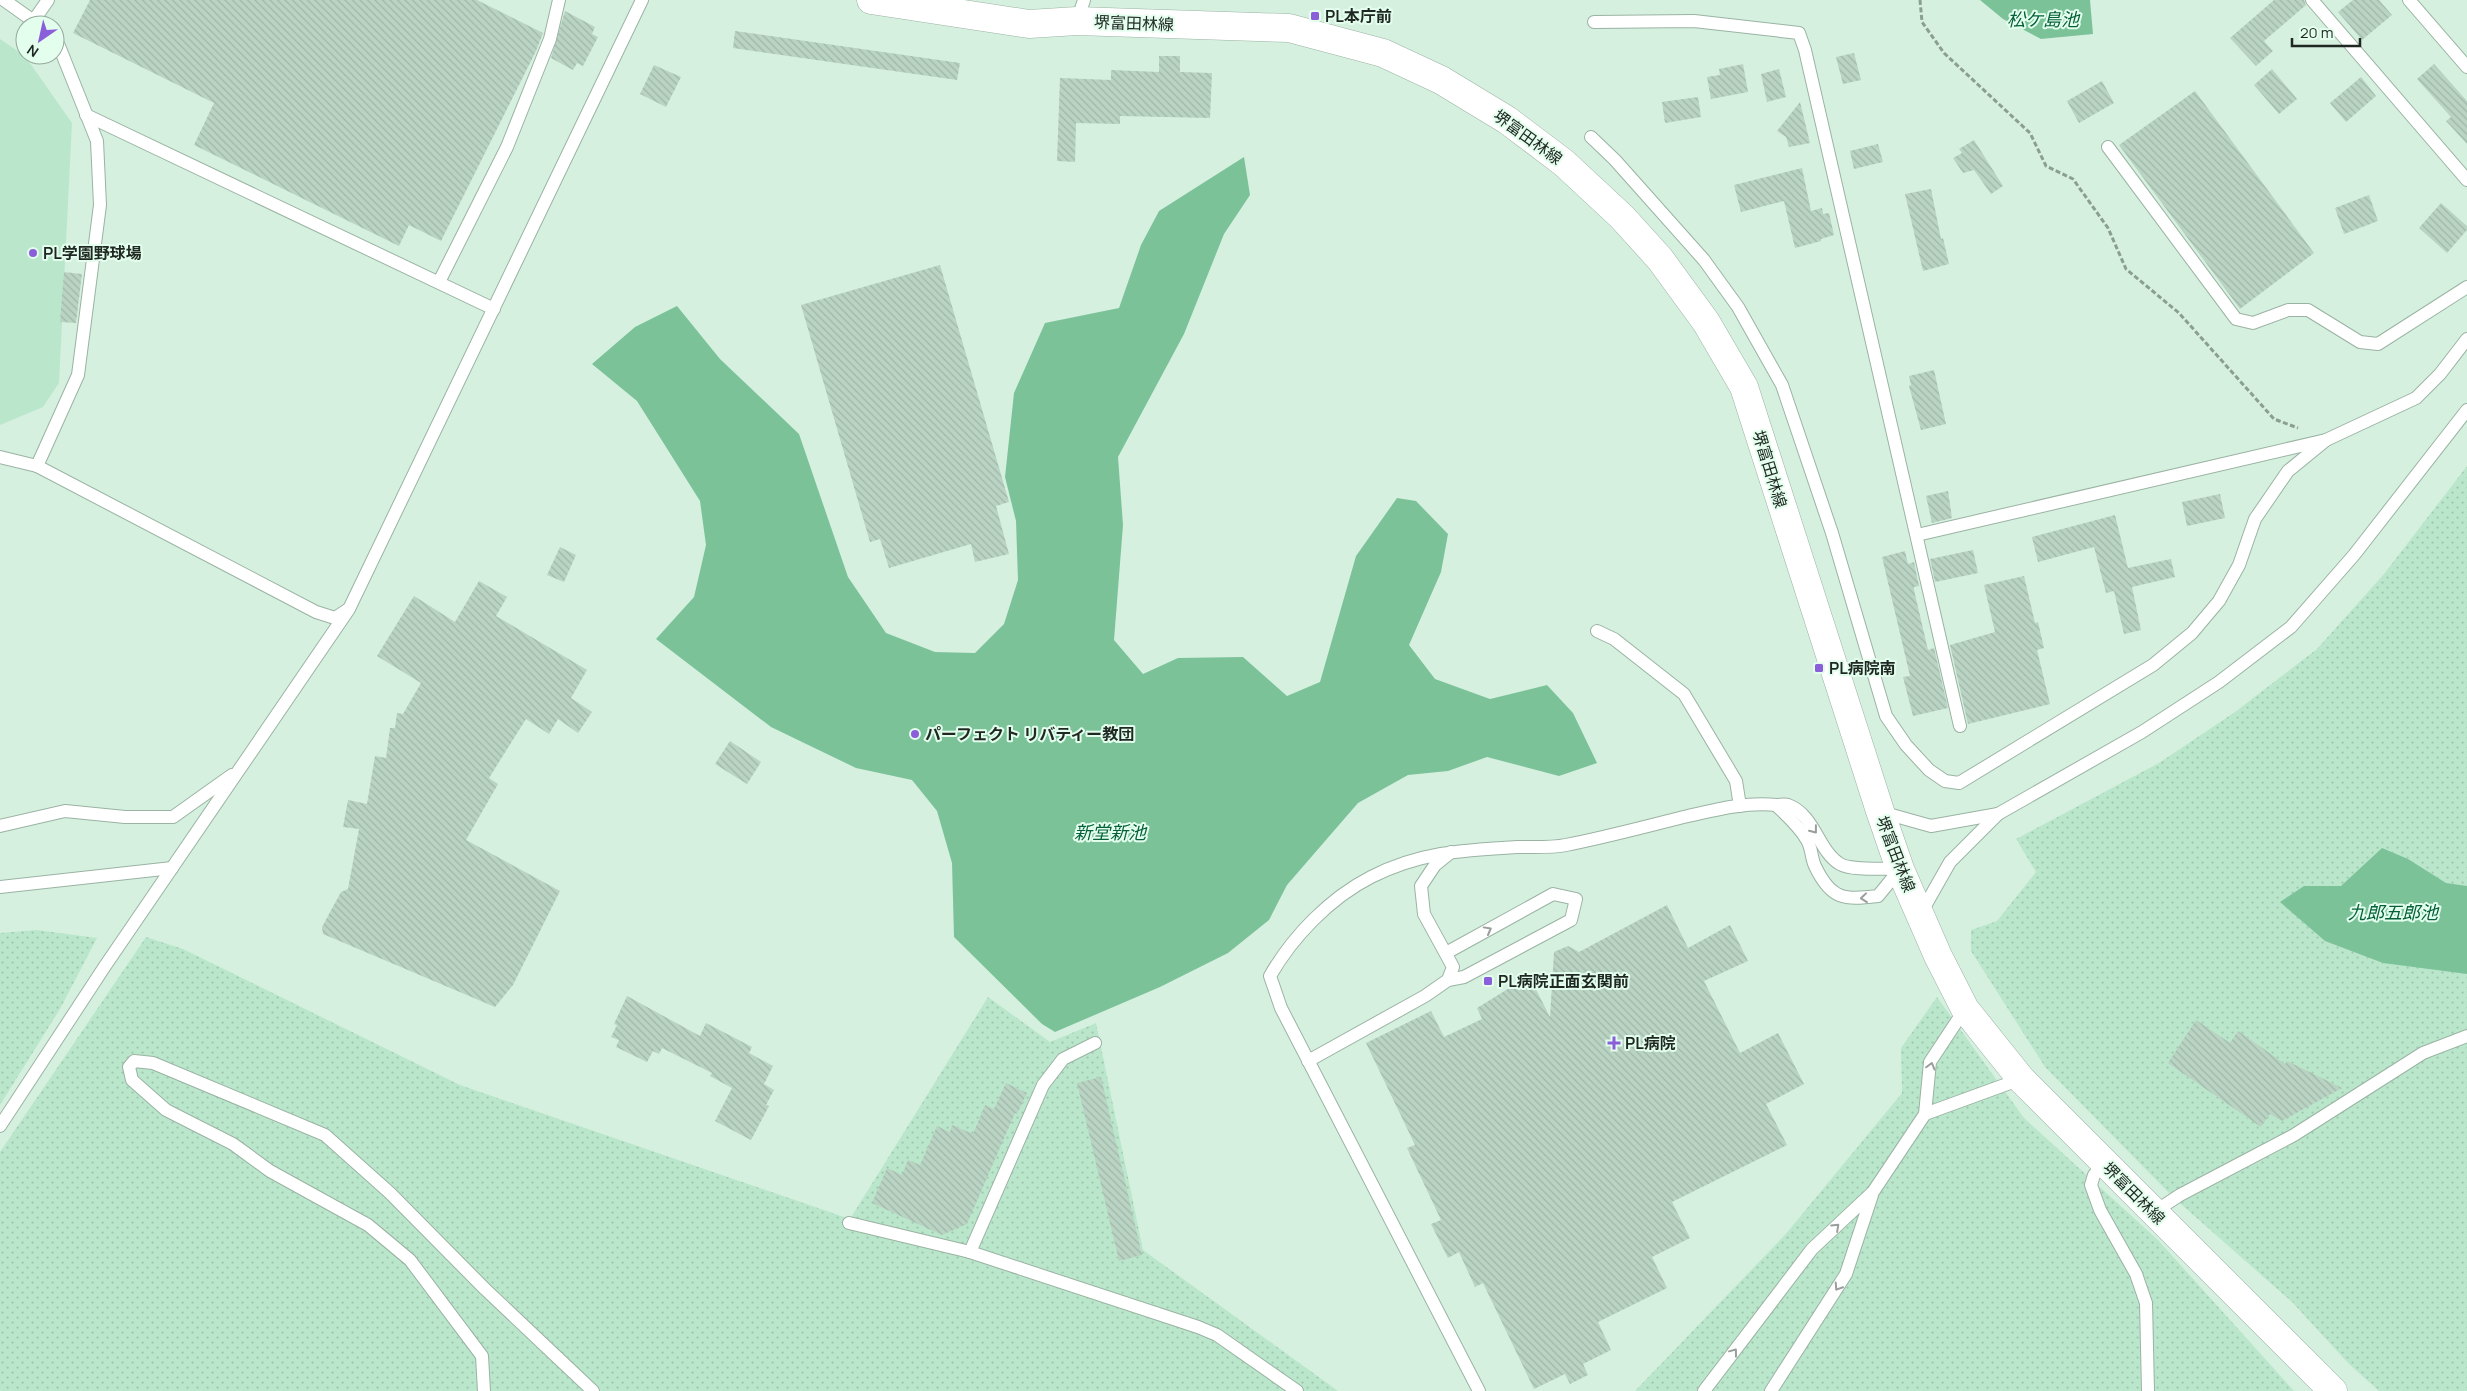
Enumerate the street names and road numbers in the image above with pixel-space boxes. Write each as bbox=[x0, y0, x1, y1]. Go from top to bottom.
street label: 堺富田林線 bbox=[1094, 11, 1174, 35]
street label: 堺富田林線 bbox=[1489, 105, 1567, 169]
street label: 堺富田林線 bbox=[1748, 428, 1792, 510]
street label: 堺富田林線 bbox=[1871, 813, 1921, 895]
street label: 堺富田林線 bbox=[2098, 1157, 2170, 1229]

